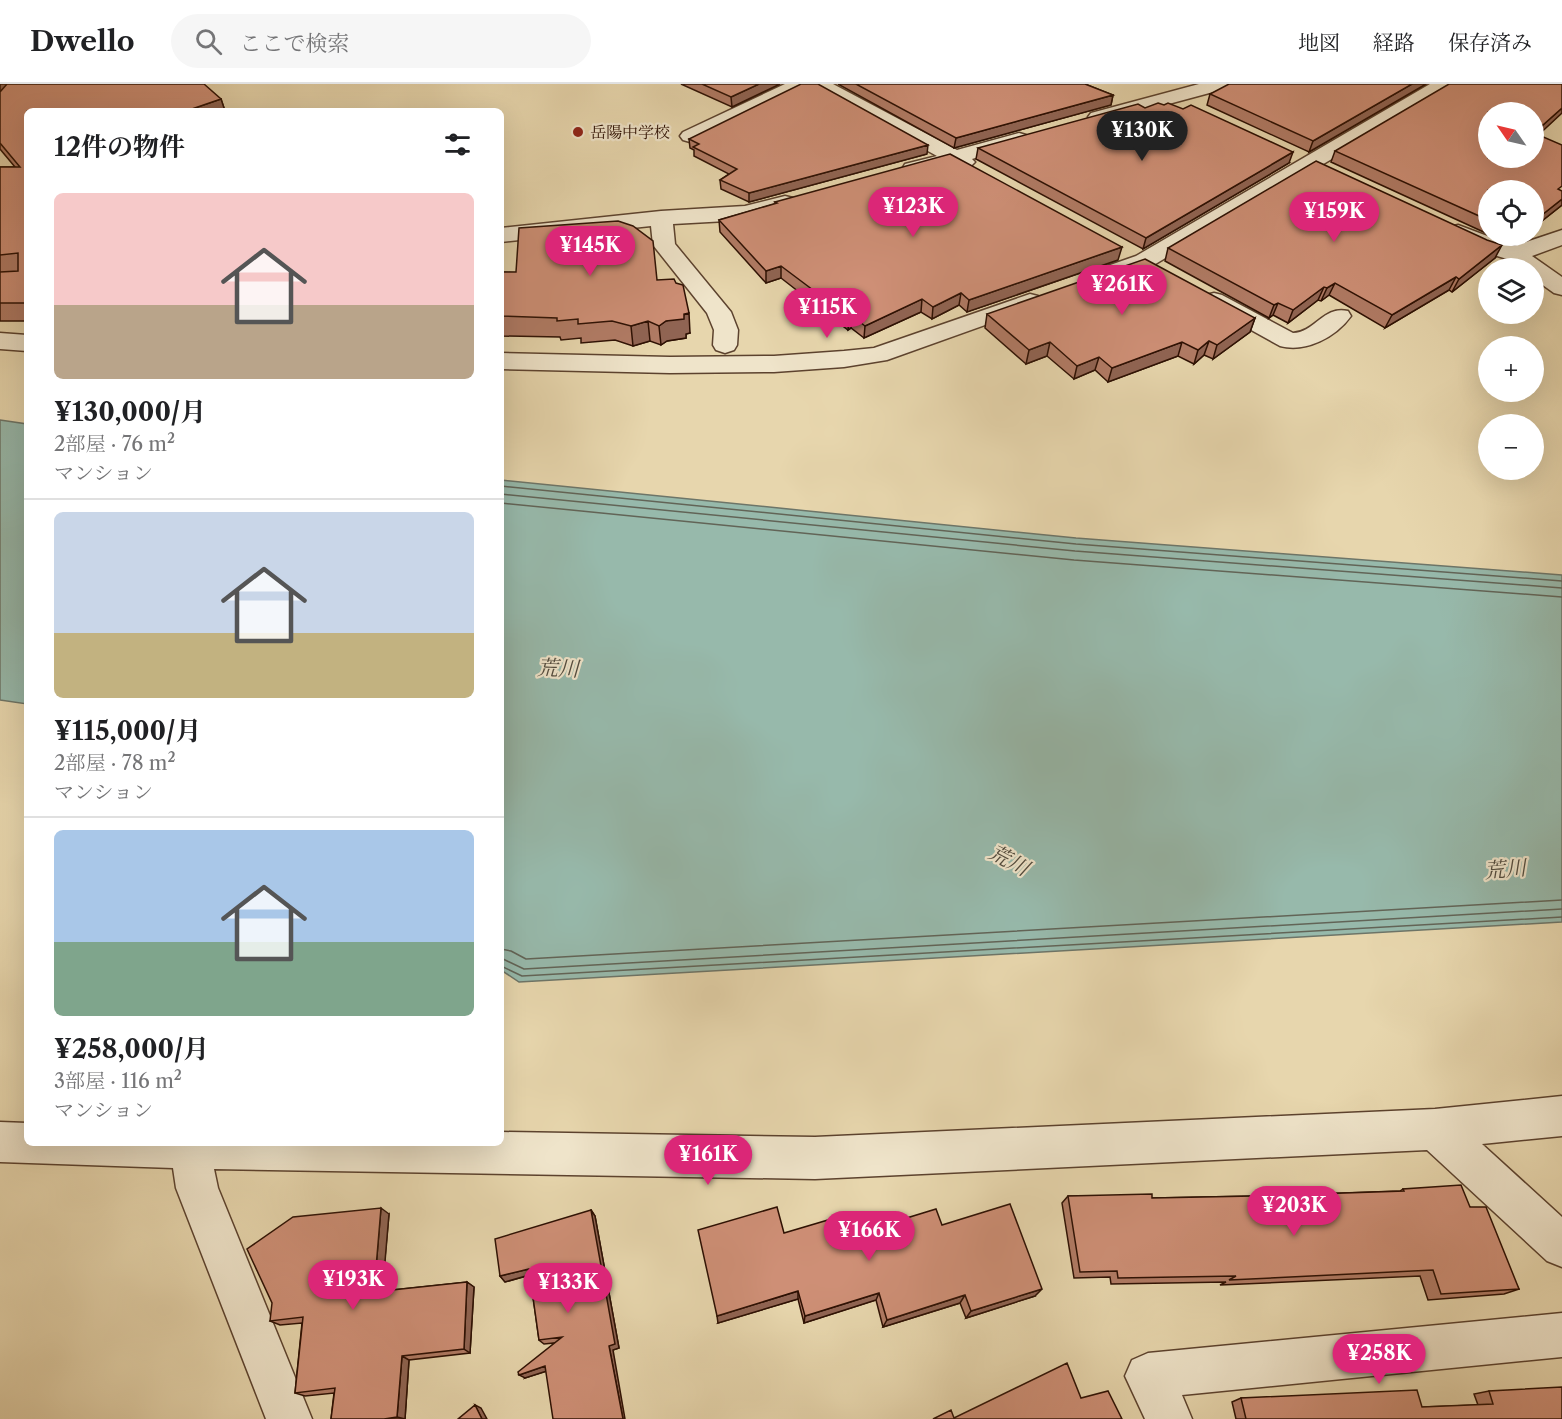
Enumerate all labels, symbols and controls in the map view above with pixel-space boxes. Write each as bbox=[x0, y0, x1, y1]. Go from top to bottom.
search box bbox=[171, 14, 591, 68]
text: Dwello bbox=[30, 24, 135, 58]
icon: search bbox=[192, 25, 225, 58]
text: ここで検索 bbox=[240, 30, 350, 57]
text: 地図 bbox=[1298, 30, 1340, 55]
text: 経路 bbox=[1373, 30, 1415, 55]
text: 保存済み bbox=[1448, 30, 1532, 55]
north arrow bbox=[1478, 102, 1544, 168]
map controls bbox=[1478, 102, 1544, 480]
pin: ¥130K bbox=[1100, 111, 1184, 162]
text: ¥130K bbox=[1111, 118, 1173, 142]
place label: 岳陽中学校 bbox=[590, 122, 670, 142]
marker: 岳陽中学校 bbox=[571, 125, 585, 139]
icon: filters bbox=[441, 128, 474, 161]
text: 12件の物件 bbox=[54, 131, 185, 163]
button: locate bbox=[1478, 180, 1544, 246]
pin: ¥123K bbox=[871, 187, 955, 238]
pin: ¥159K bbox=[1292, 192, 1376, 243]
text: ¥123K bbox=[882, 194, 944, 218]
text: ¥159K bbox=[1303, 199, 1365, 223]
pin: ¥145K bbox=[548, 226, 632, 277]
icon: home bbox=[210, 232, 318, 340]
text: ¥145K bbox=[559, 233, 621, 257]
button: layers bbox=[1478, 258, 1544, 324]
pin: ¥261K bbox=[1080, 265, 1164, 316]
text: ¥261K bbox=[1091, 272, 1153, 296]
pin: ¥115K bbox=[785, 288, 869, 339]
text: ¥115K bbox=[798, 295, 856, 319]
button: + bbox=[1478, 336, 1544, 402]
text: ¥130,000/月 bbox=[54, 396, 206, 428]
button: − bbox=[1478, 414, 1544, 480]
text: 2部屋 · 76 m² bbox=[54, 432, 175, 456]
text: マンション bbox=[54, 461, 153, 485]
icon: home bbox=[210, 551, 318, 659]
water label: 荒川 bbox=[537, 655, 581, 681]
text: ¥115,000/月 bbox=[54, 715, 201, 747]
text: 2部屋 · 78 m² bbox=[54, 751, 176, 775]
text: マンション bbox=[54, 780, 153, 804]
water label: 荒川 bbox=[985, 839, 1035, 882]
water label: 荒川 bbox=[1483, 855, 1529, 883]
icon: home bbox=[210, 869, 318, 977]
text: ¥258,000/月 bbox=[54, 1033, 209, 1065]
text: 3部屋 · 116 m² bbox=[54, 1069, 182, 1093]
text: マンション bbox=[54, 1098, 153, 1122]
pin: ¥161K bbox=[666, 1135, 750, 1186]
text: ¥161K bbox=[678, 1142, 738, 1166]
pin: ¥203K bbox=[1252, 1186, 1336, 1237]
text: ¥203K bbox=[1261, 1193, 1327, 1217]
pin: ¥166K bbox=[827, 1211, 911, 1262]
text: ¥166K bbox=[838, 1218, 900, 1242]
pin: ¥193K bbox=[311, 1260, 395, 1311]
pin: ¥133K bbox=[526, 1263, 610, 1314]
text: ¥193K bbox=[322, 1267, 384, 1291]
text: ¥133K bbox=[537, 1270, 599, 1294]
pin: ¥258K bbox=[1337, 1334, 1421, 1385]
text: ¥258K bbox=[1347, 1341, 1411, 1365]

